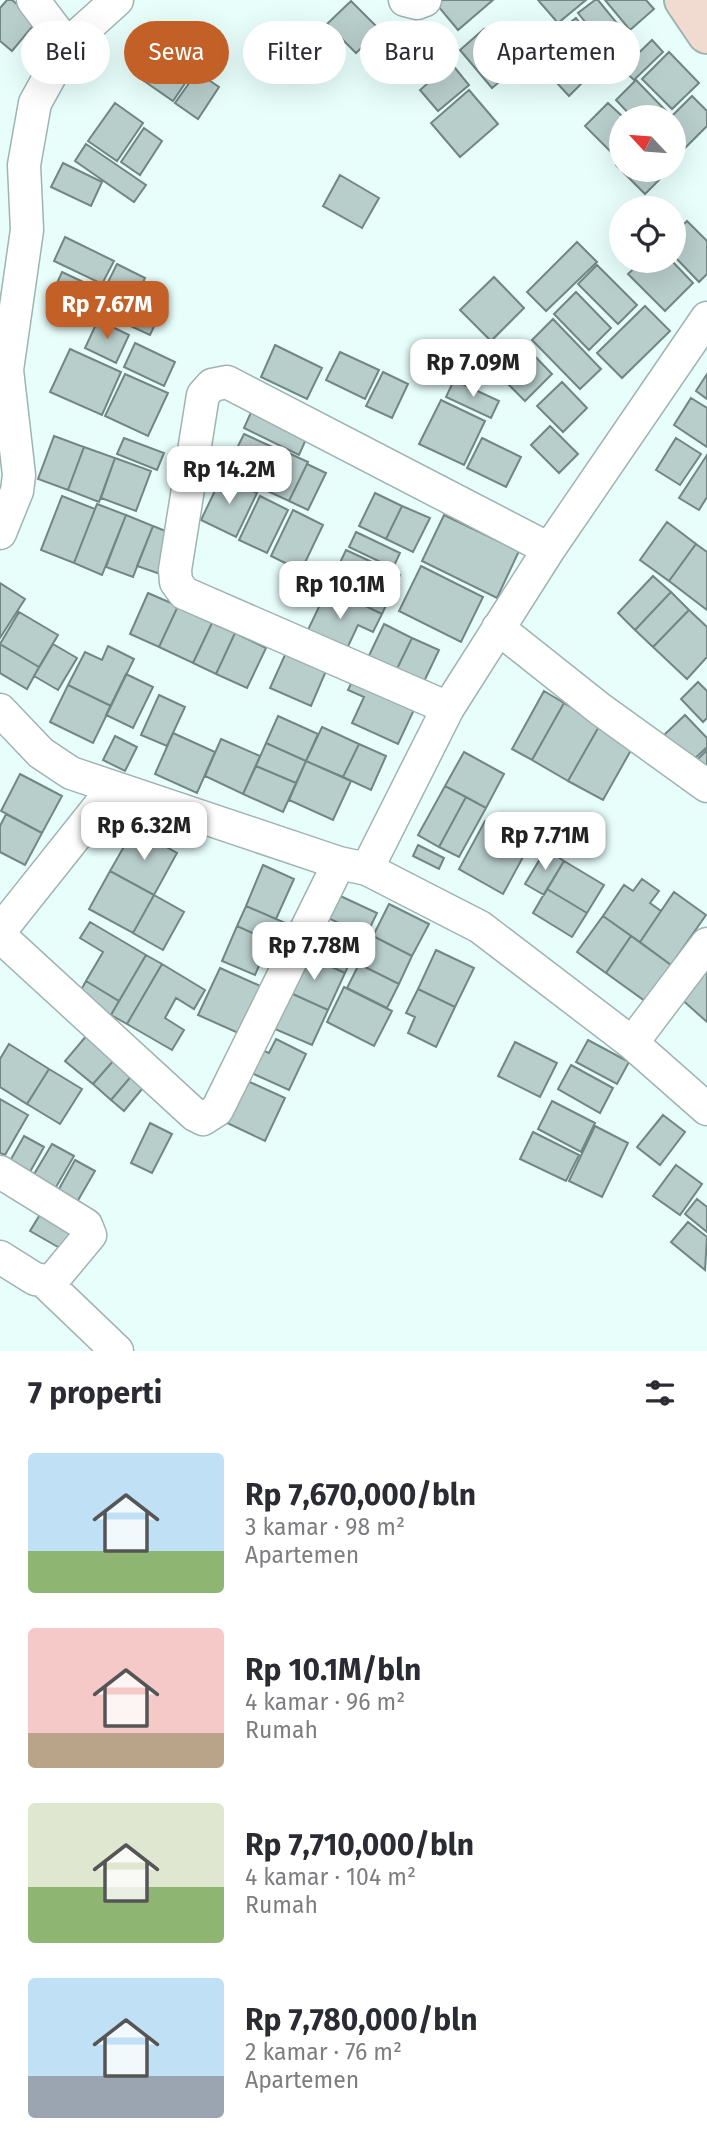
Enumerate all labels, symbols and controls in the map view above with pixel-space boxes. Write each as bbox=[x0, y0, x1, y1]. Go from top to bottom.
chip: Beli bbox=[21, 21, 110, 84]
chip: Sewa bbox=[124, 21, 229, 84]
chip: Filter bbox=[243, 21, 346, 84]
chip: Baru bbox=[360, 21, 459, 84]
chip: Apartemen bbox=[473, 21, 640, 84]
north arrow bbox=[609, 105, 686, 182]
map controls bbox=[609, 105, 686, 273]
button: locate bbox=[609, 196, 686, 273]
pin: Rp 7.67M bbox=[35, 282, 179, 341]
text: Rp 7.67M bbox=[62, 290, 152, 318]
pin: Rp 7.09M bbox=[401, 340, 545, 399]
text: Rp 7.09M bbox=[426, 348, 520, 376]
pin: Rp 14.2M bbox=[157, 447, 301, 506]
text: Rp 14.2M bbox=[183, 455, 275, 483]
pin: Rp 10.1M bbox=[268, 562, 412, 621]
text: Rp 10.1M bbox=[295, 570, 385, 598]
pin: Rp 6.32M bbox=[72, 802, 216, 862]
text: Rp 6.32M bbox=[97, 811, 191, 839]
pin: Rp 7.71M bbox=[473, 812, 617, 872]
text: Rp 7.71M bbox=[501, 821, 589, 849]
pin: Rp 7.78M bbox=[242, 922, 386, 982]
text: Rp 7.78M bbox=[268, 931, 360, 959]
icon: filters bbox=[641, 1374, 679, 1412]
text: 7 properti bbox=[28, 1375, 162, 1411]
text: Rp 7,670,000/bln bbox=[245, 1477, 476, 1513]
icon: home bbox=[84, 1481, 168, 1565]
text: 3 kamar · 98 m² bbox=[245, 1513, 405, 1541]
text: Apartemen bbox=[245, 1541, 359, 1569]
text: Rp 10.1M/bln bbox=[245, 1652, 421, 1688]
icon: home bbox=[84, 1656, 168, 1740]
text: 4 kamar · 96 m² bbox=[245, 1688, 405, 1716]
text: Rumah bbox=[245, 1716, 318, 1744]
text: Rp 7,710,000/bln bbox=[245, 1827, 474, 1863]
icon: home bbox=[84, 1831, 168, 1915]
text: 4 kamar · 104 m² bbox=[245, 1863, 416, 1891]
text: Rumah bbox=[245, 1891, 318, 1919]
text: Rp 7,780,000/bln bbox=[245, 2002, 477, 2038]
icon: home bbox=[84, 2006, 168, 2090]
text: 2 kamar · 76 m² bbox=[245, 2038, 402, 2066]
text: Apartemen bbox=[245, 2066, 359, 2094]

